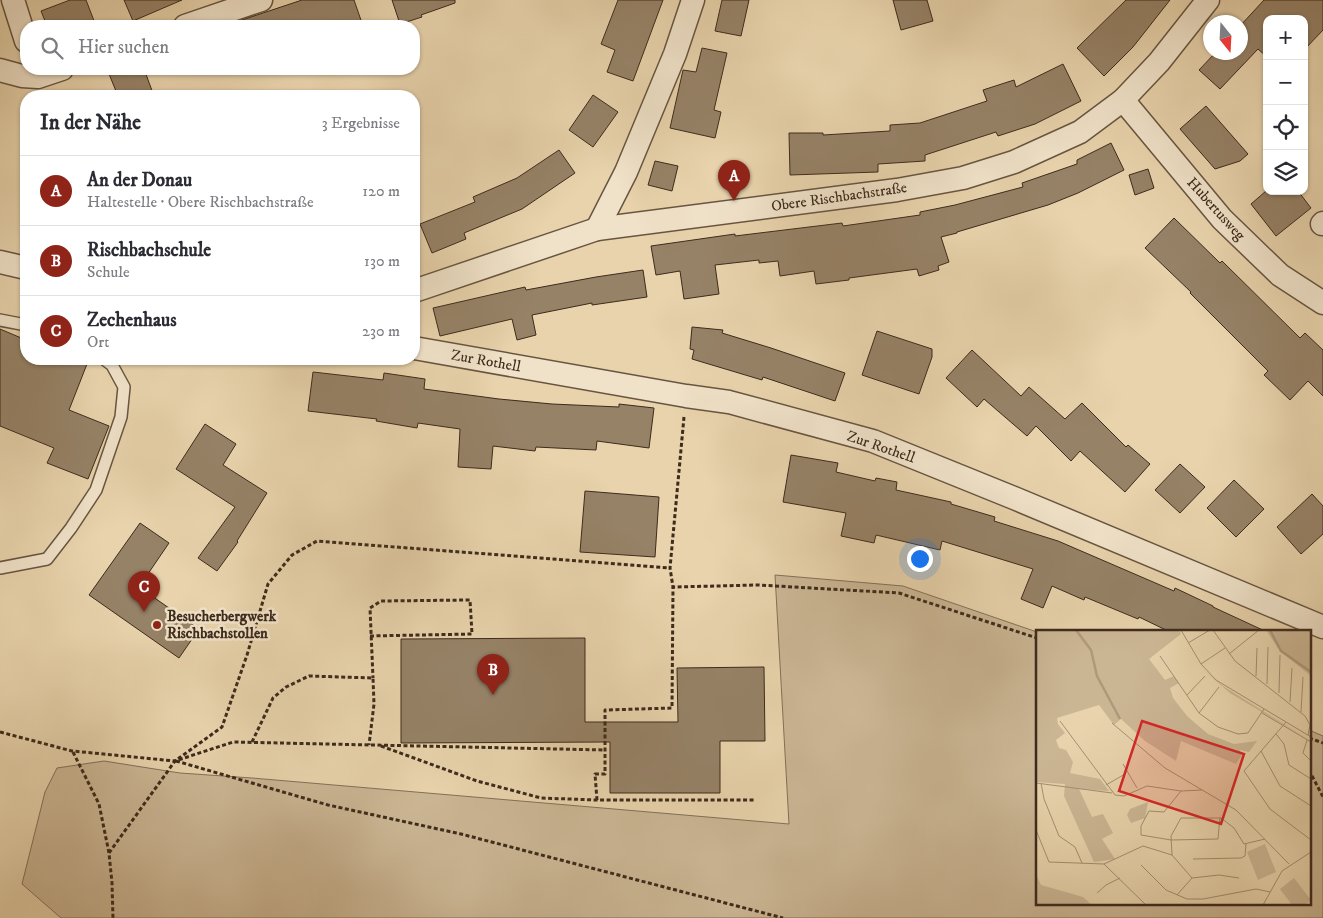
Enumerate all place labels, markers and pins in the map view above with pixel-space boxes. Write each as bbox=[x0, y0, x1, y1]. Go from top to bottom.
pin: A bbox=[718, 160, 750, 201]
pin: C bbox=[128, 571, 160, 612]
place label: Besucherbergwerk Rischbachstollen bbox=[167, 607, 277, 643]
marker: Besucherbergwerk Rischbachstollen bbox=[151, 619, 163, 631]
pin: B bbox=[477, 654, 509, 695]

